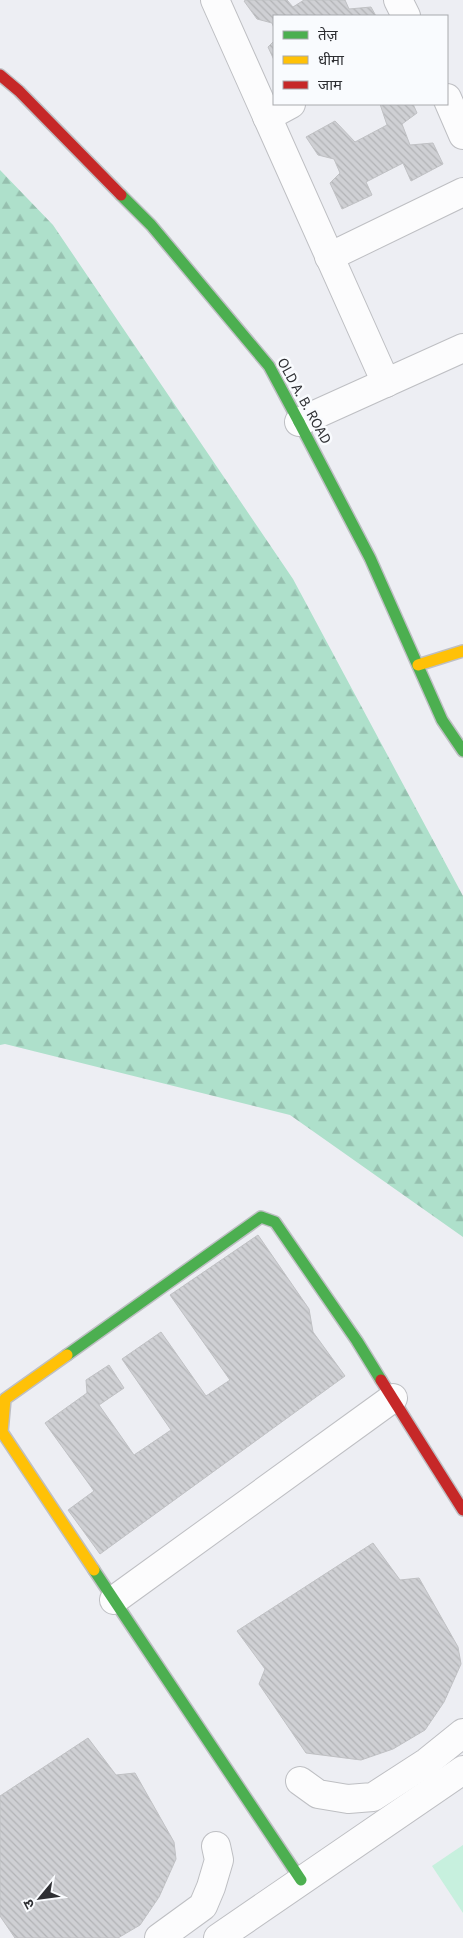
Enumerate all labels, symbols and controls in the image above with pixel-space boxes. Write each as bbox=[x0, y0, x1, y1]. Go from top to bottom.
legend bbox=[273, 15, 448, 105]
text: तेज़ bbox=[318, 25, 339, 46]
text: धीमा bbox=[318, 50, 345, 71]
text: जाम bbox=[318, 75, 343, 96]
street label: OLD A. B. ROAD bbox=[272, 354, 336, 448]
north arrow bbox=[15, 1873, 65, 1923]
text: उ bbox=[18, 1895, 40, 1912]

